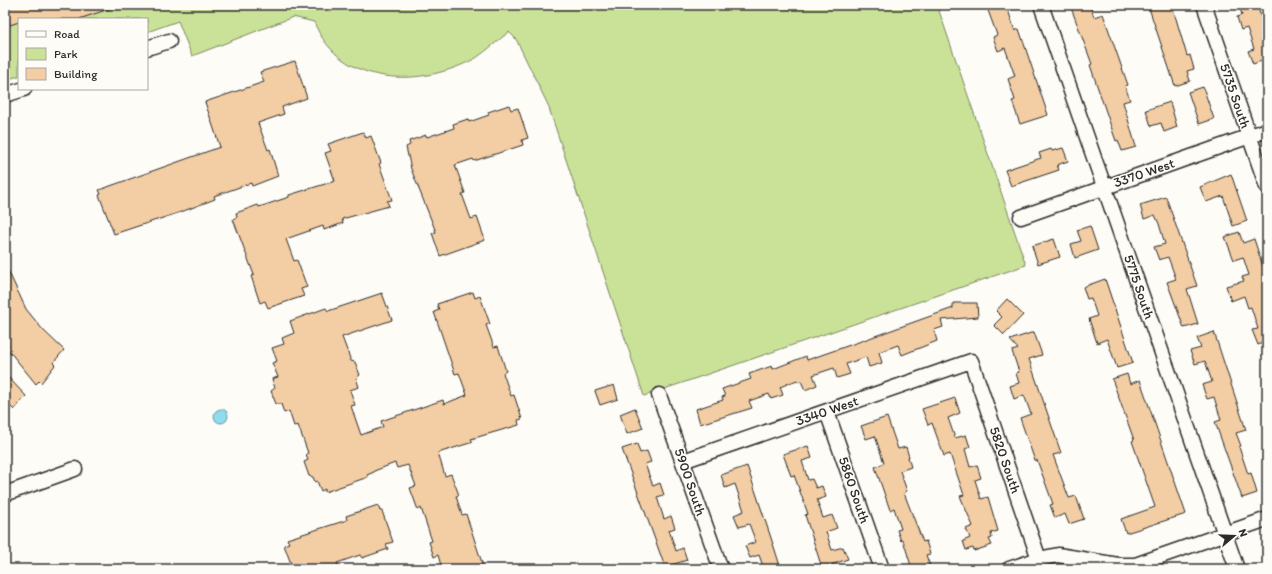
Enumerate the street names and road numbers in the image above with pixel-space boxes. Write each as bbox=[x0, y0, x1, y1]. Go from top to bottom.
street label: 5735 South bbox=[1216, 61, 1254, 131]
street label: 3370 West bbox=[1111, 155, 1177, 191]
street label: 5775 South bbox=[1120, 253, 1158, 321]
street label: 3340 West bbox=[793, 392, 861, 430]
street label: 5820 South bbox=[986, 424, 1024, 496]
street label: 5900 South bbox=[671, 446, 709, 518]
street label: 5860 South bbox=[835, 454, 873, 526]

